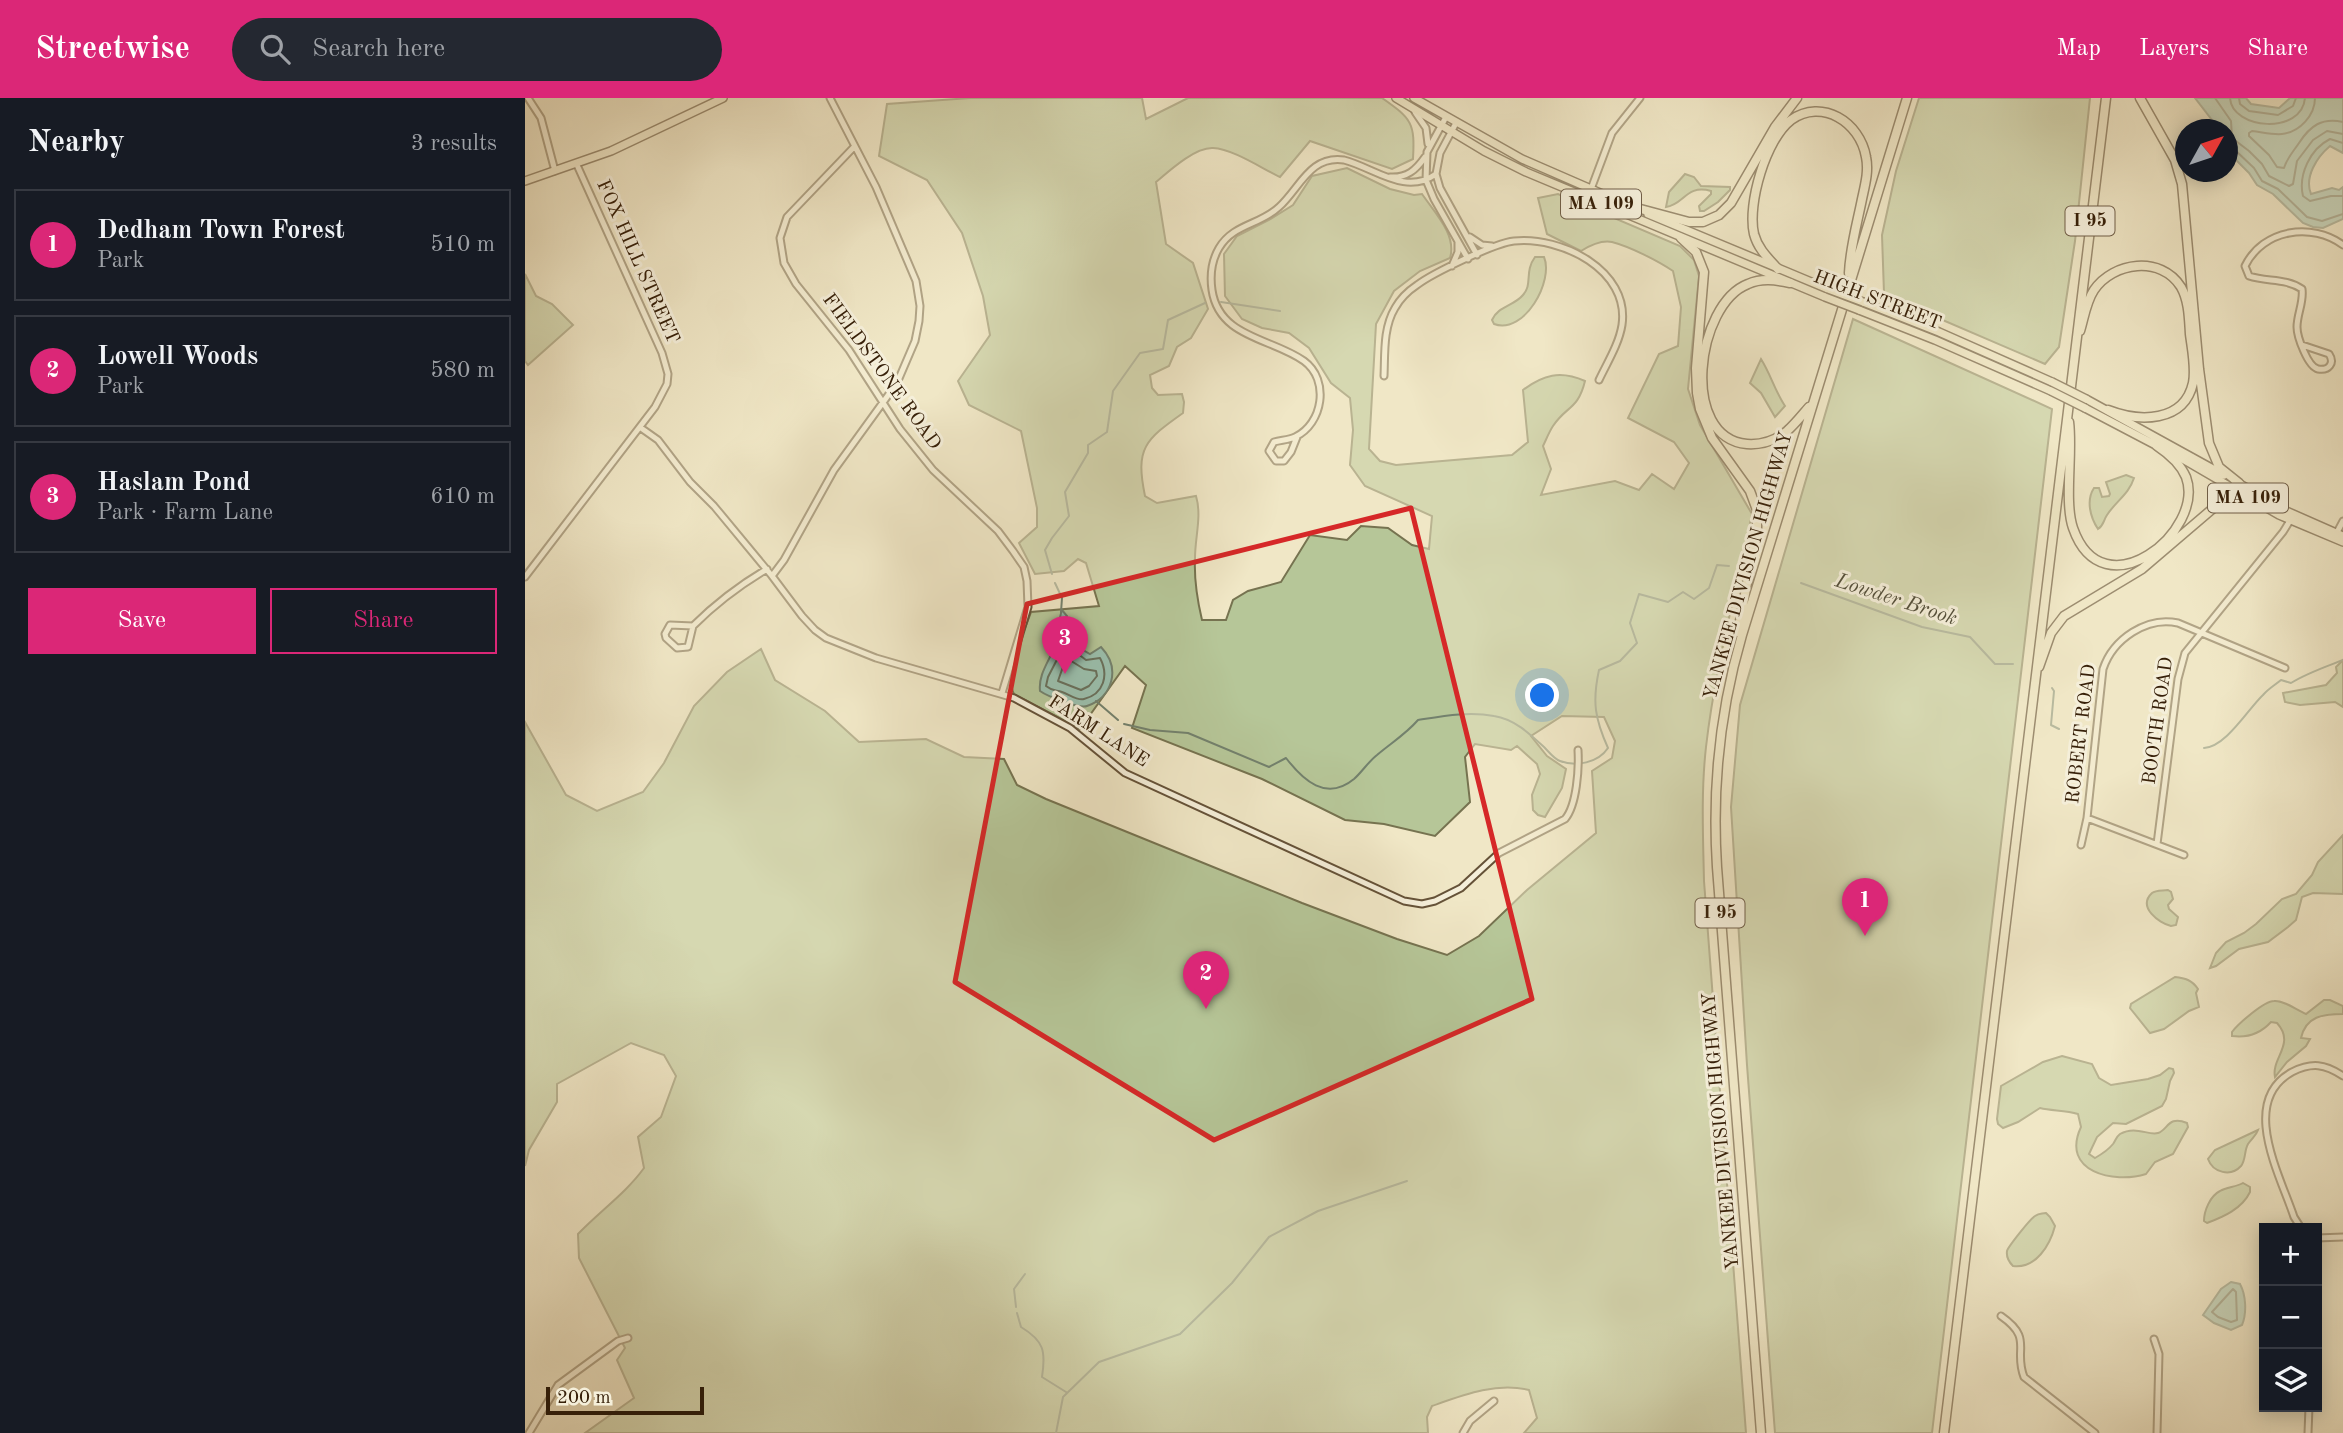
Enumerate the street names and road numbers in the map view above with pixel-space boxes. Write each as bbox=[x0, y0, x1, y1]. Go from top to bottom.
street label: FOX HILL STREET bbox=[592, 177, 682, 347]
road number: MA 109 bbox=[1561, 190, 1641, 218]
road number: I 95 bbox=[2065, 207, 2115, 236]
street label: HIGH STREET bbox=[1810, 268, 1944, 334]
street label: FIELDSTONE ROAD bbox=[818, 290, 944, 454]
street label: YANKEE DIVISION HIGHWAY bbox=[1701, 429, 1797, 702]
road number: MA 109 bbox=[2208, 484, 2288, 512]
street label: BOOTH ROAD bbox=[2141, 656, 2177, 786]
street label: ROBERT ROAD bbox=[2064, 663, 2100, 805]
street label: FARM LANE bbox=[1044, 693, 1152, 771]
road number: I 95 bbox=[1695, 898, 1745, 928]
street label: YANKEE DIVISION HIGHWAY bbox=[1700, 991, 1744, 1271]

